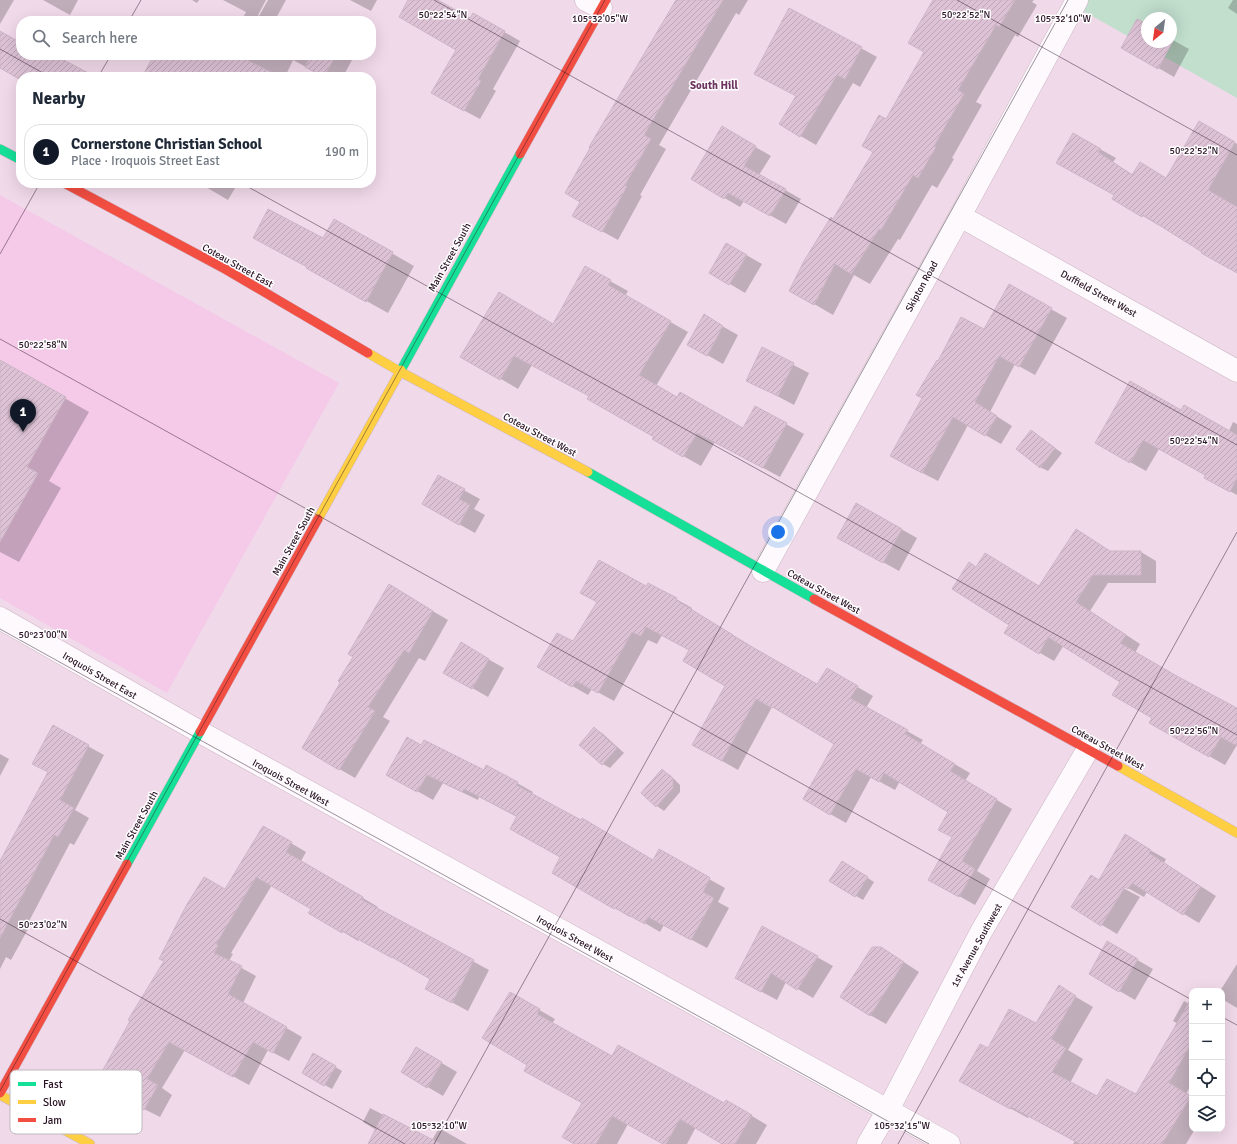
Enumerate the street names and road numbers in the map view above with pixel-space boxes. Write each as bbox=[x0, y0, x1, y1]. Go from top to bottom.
street label: Main Street South bbox=[426, 221, 474, 294]
street label: Coteau Street East bbox=[200, 241, 275, 291]
street label: Skipton Road bbox=[903, 259, 941, 314]
street label: Duffield Street West bbox=[1058, 268, 1139, 320]
street label: Coteau Street West bbox=[501, 410, 579, 460]
street label: Main Street South bbox=[270, 505, 318, 578]
street label: Coteau Street West bbox=[785, 567, 862, 617]
street label: Iroquois Street East bbox=[60, 650, 139, 702]
street label: Coteau Street West bbox=[1069, 723, 1146, 773]
street label: Iroquois Street West bbox=[250, 757, 332, 809]
street label: Main Street South bbox=[113, 789, 161, 862]
street label: 1st Avenue Southwest bbox=[949, 901, 1005, 989]
street label: Iroquois Street West bbox=[534, 913, 616, 965]

